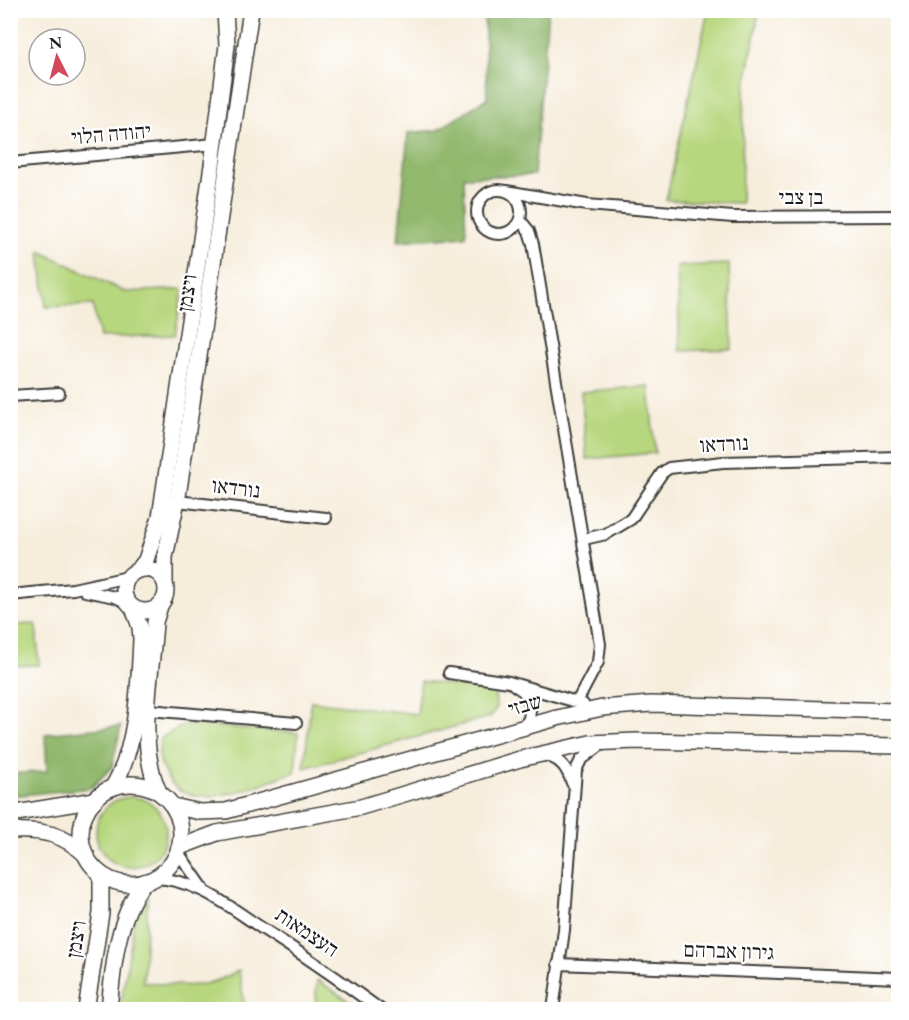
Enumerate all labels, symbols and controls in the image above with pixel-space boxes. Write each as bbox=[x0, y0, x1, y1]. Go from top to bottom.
north arrow bbox=[27, 27, 87, 87]
text: N bbox=[48, 31, 63, 54]
street label: יהודה הלוי bbox=[70, 117, 152, 150]
street label: בן צבי bbox=[778, 183, 824, 210]
street label: ויצמן bbox=[171, 272, 202, 313]
street label: נורדאו bbox=[699, 429, 749, 458]
street label: נורדאו bbox=[210, 471, 262, 504]
street label: שבזי bbox=[505, 687, 545, 722]
street label: העצמאות bbox=[270, 901, 344, 963]
street label: ויצמן bbox=[59, 918, 92, 960]
street label: גירון אברהם bbox=[683, 935, 775, 966]

